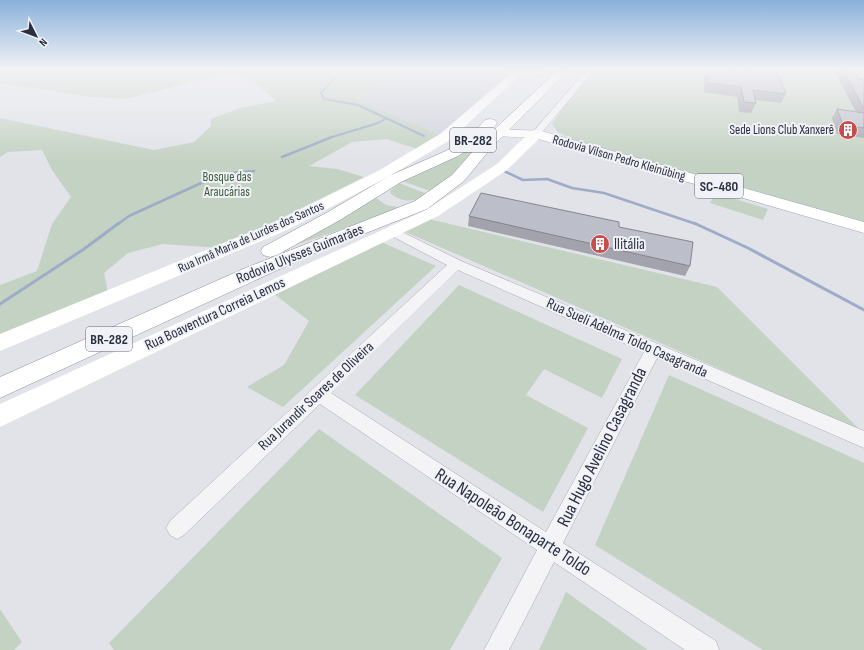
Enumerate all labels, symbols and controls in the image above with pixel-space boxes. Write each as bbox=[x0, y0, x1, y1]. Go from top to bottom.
north arrow bbox=[16, 16, 56, 56]
text: N bbox=[36, 36, 50, 49]
building icon: Sede Lions Club Xanxerê bbox=[837, 119, 859, 141]
place label: Sede Lions Club Xanxerê bbox=[729, 122, 834, 138]
road number: BR-282 bbox=[450, 128, 496, 152]
street label: Rodovia Vilson Pedro Kleinübing bbox=[551, 131, 687, 185]
park label: Bosque das Araucárias bbox=[202, 169, 252, 200]
road number: SC-480 bbox=[695, 174, 743, 198]
street label: Rua Irmã Maria de Lurdes dos Santos bbox=[176, 197, 327, 276]
street label: Rodovia Ulysses Guimarães bbox=[234, 220, 366, 288]
building icon: Ilitália bbox=[589, 233, 611, 255]
place label: Ilitália bbox=[614, 235, 645, 254]
street label: Rua Boaventura Correia Lemos bbox=[142, 273, 288, 355]
street label: Rua Sueli Adelma Toldo Casagranda bbox=[543, 294, 711, 382]
road number: BR-282 bbox=[86, 327, 132, 351]
street label: Rua Jurandir Soares de Oliveira bbox=[254, 337, 378, 455]
street label: Rua Hugo Avelino Casagranda bbox=[553, 364, 651, 530]
street label: Rua Napoleão Bonaparte Toldo bbox=[431, 464, 595, 580]

